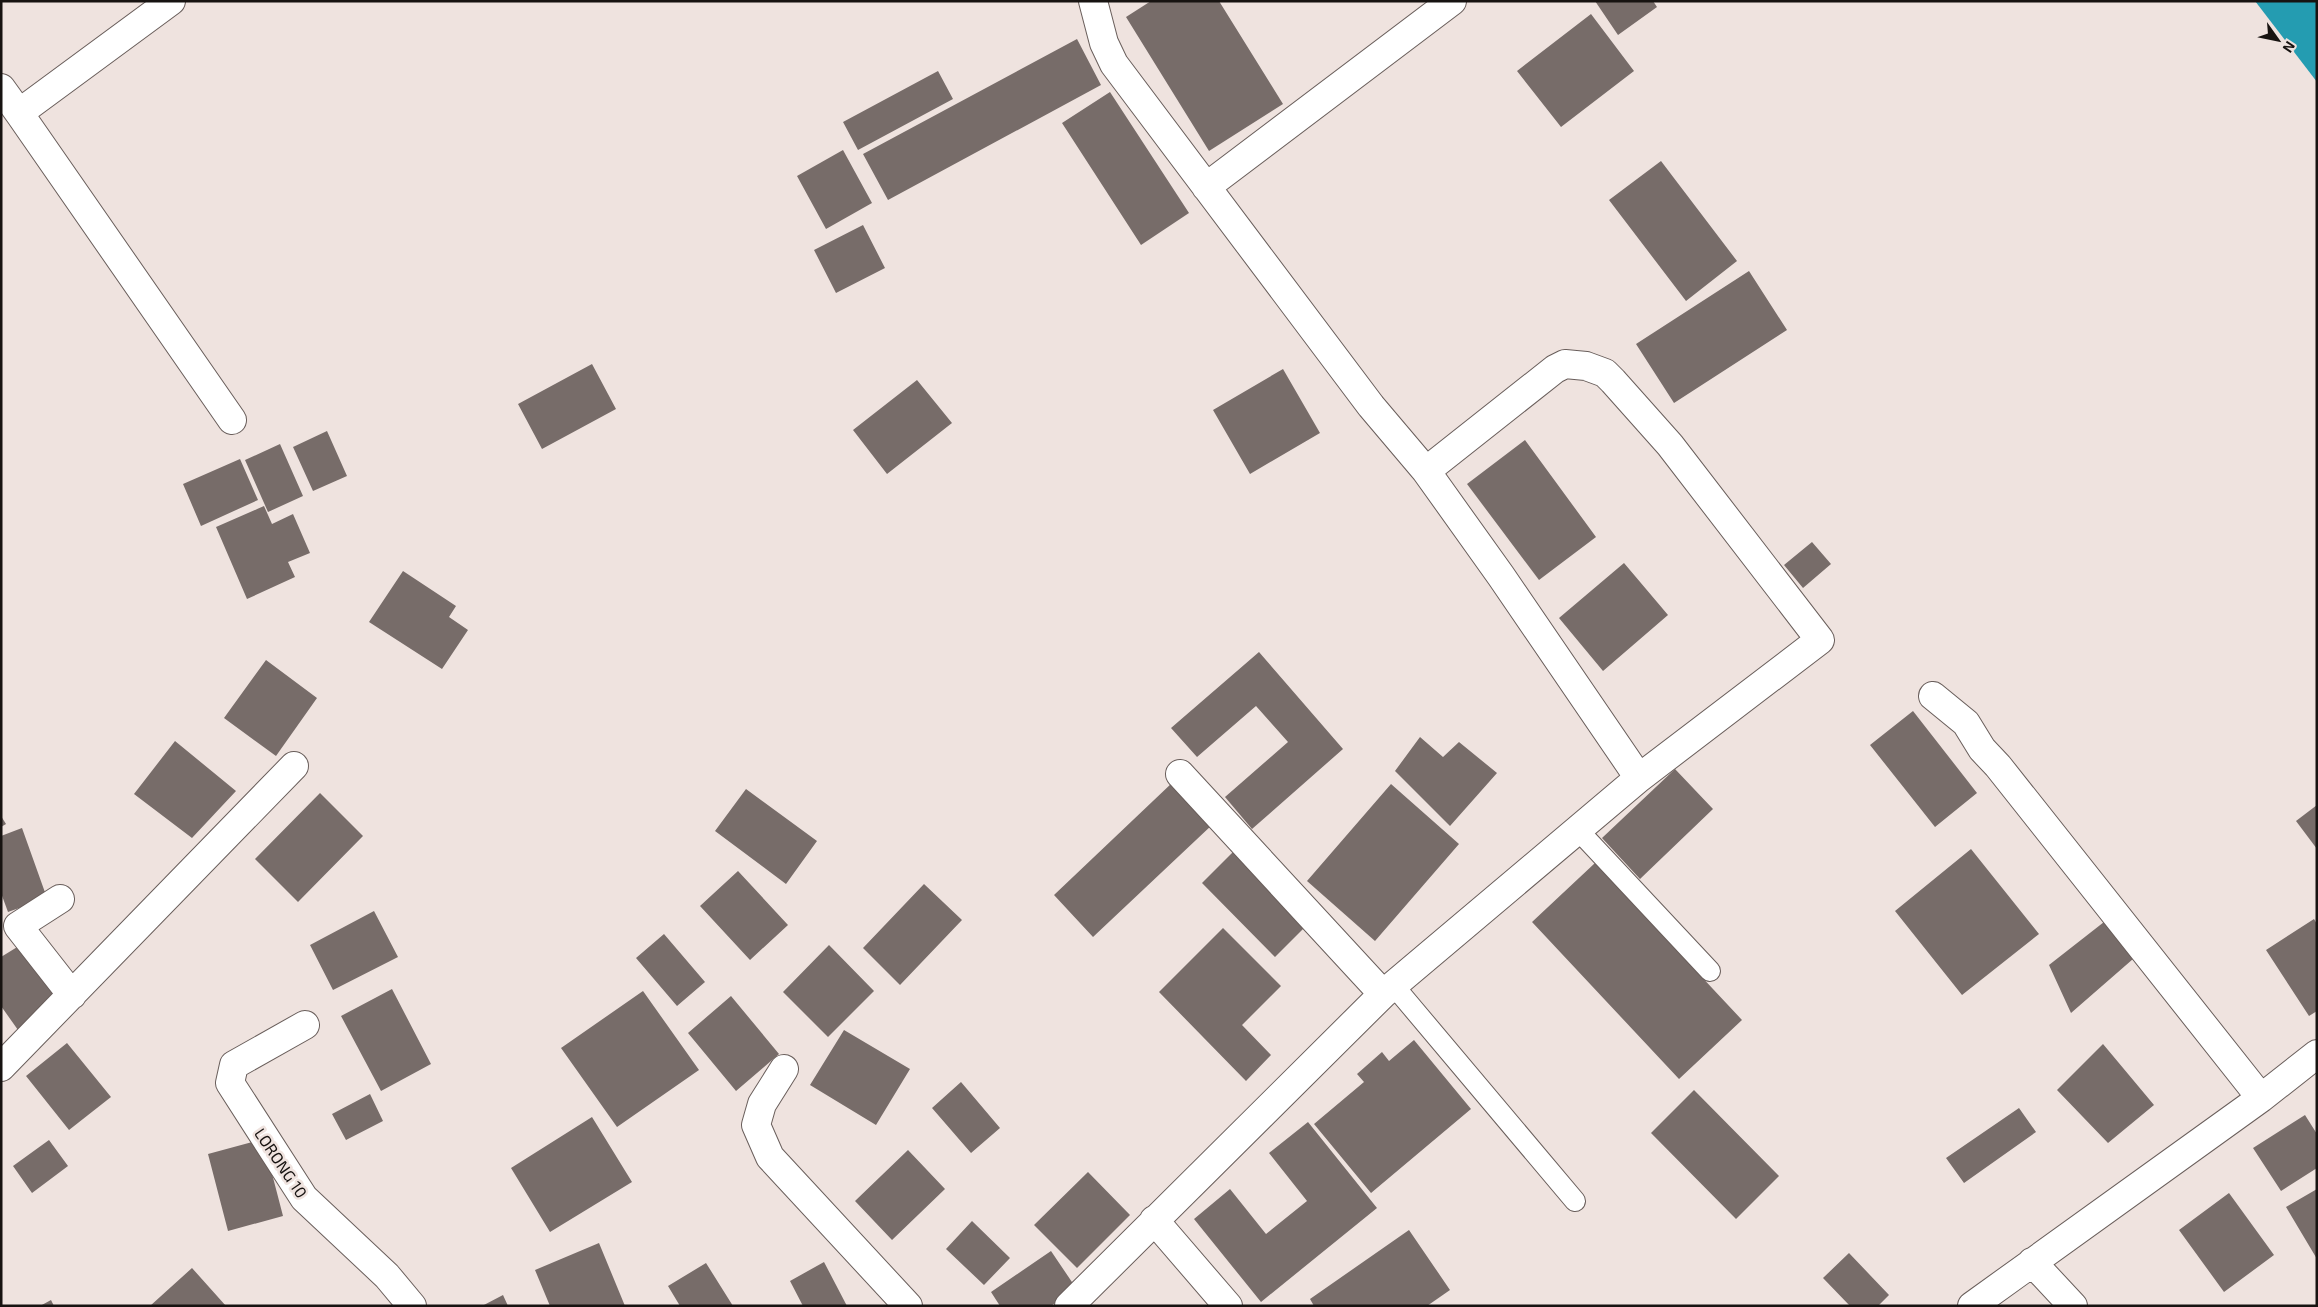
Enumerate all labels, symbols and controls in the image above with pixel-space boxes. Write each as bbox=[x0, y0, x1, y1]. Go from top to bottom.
north arrow bbox=[2253, 15, 2303, 65]
text: N bbox=[2279, 38, 2299, 56]
street label: LORONG 10 bbox=[251, 1124, 312, 1201]

